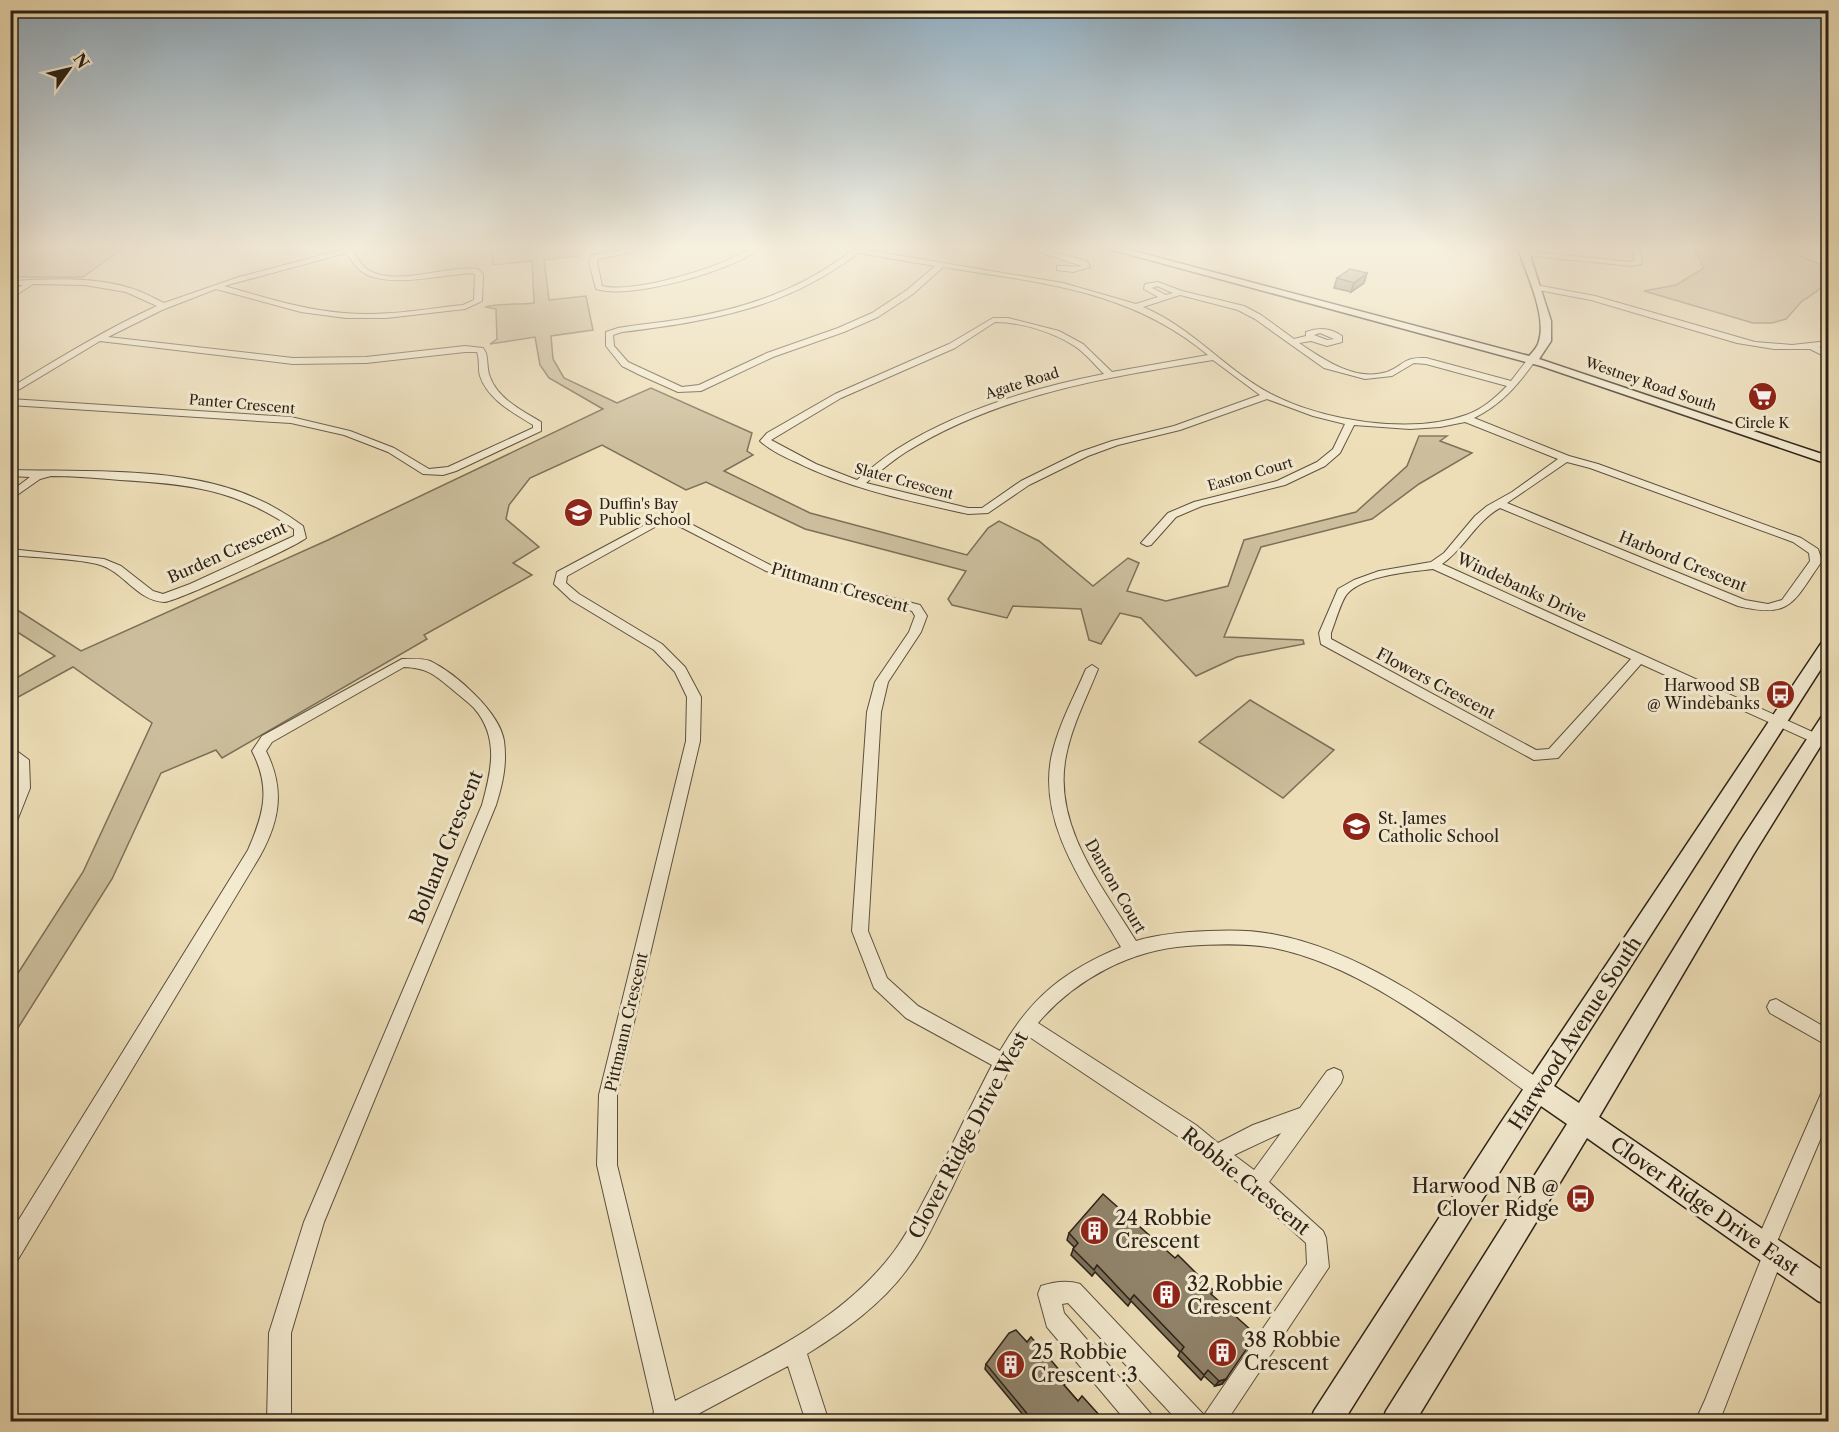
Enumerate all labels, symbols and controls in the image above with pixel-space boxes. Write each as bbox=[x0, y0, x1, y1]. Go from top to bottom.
north arrow bbox=[39, 39, 99, 99]
text: N bbox=[69, 49, 94, 72]
street label: Westney Road South bbox=[1582, 353, 1719, 415]
street label: Agate Road bbox=[982, 363, 1062, 403]
supermarket icon: Circle K bbox=[1746, 380, 1778, 412]
street label: Panter Crescent bbox=[188, 390, 296, 418]
place label: Circle K bbox=[1735, 414, 1790, 432]
street label: Easton Court bbox=[1205, 453, 1295, 495]
street label: Slater Crescent bbox=[853, 459, 955, 503]
place label: Duffin's Bay Public School bbox=[599, 495, 691, 529]
school or university icon: Duffin's Bay Public School bbox=[562, 496, 594, 528]
street label: Burden Crescent bbox=[164, 517, 290, 587]
street label: Harbord Crescent bbox=[1616, 526, 1750, 596]
street label: Windebanks Drive bbox=[1453, 548, 1590, 626]
street label: Pittmann Crescent bbox=[769, 558, 911, 616]
street label: Flowers Crescent bbox=[1373, 643, 1499, 723]
place label: Harwood SB @ Windebanks bbox=[1647, 675, 1760, 713]
bus stop icon: Harwood SB @ Windebanks bbox=[1765, 678, 1797, 710]
street label: Bolland Crescent bbox=[404, 767, 488, 927]
place label: St. James Catholic School bbox=[1378, 808, 1499, 846]
school or university icon: St. James Catholic School bbox=[1341, 811, 1373, 843]
street label: Danton Court bbox=[1081, 835, 1151, 937]
street label: Harwood Avenue South bbox=[1503, 931, 1647, 1134]
street label: Pittmann Crescent bbox=[600, 950, 652, 1094]
street label: Clover Ridge Drive West bbox=[903, 1027, 1033, 1243]
street label: Robbie Crescent bbox=[1177, 1122, 1315, 1240]
street label: Clover Ridge Drive East bbox=[1606, 1132, 1804, 1280]
place label: Harwood NB @ Clover Ridge bbox=[1412, 1174, 1559, 1221]
bus stop icon: Harwood NB @ Clover Ridge bbox=[1564, 1182, 1596, 1214]
place label: 24 Robbie Crescent bbox=[1115, 1206, 1212, 1253]
building icon: 24 Robbie Crescent bbox=[1078, 1214, 1110, 1246]
place label: 32 Robbie Crescent bbox=[1187, 1272, 1283, 1319]
building icon: 32 Robbie Crescent bbox=[1150, 1279, 1182, 1311]
place label: 38 Robbie Crescent bbox=[1244, 1328, 1340, 1375]
building icon: 38 Robbie Crescent bbox=[1207, 1336, 1239, 1368]
place label: 25 Robbie Crescent :3 bbox=[1031, 1340, 1138, 1387]
building icon: 25 Robbie Crescent :3 bbox=[994, 1348, 1026, 1380]

